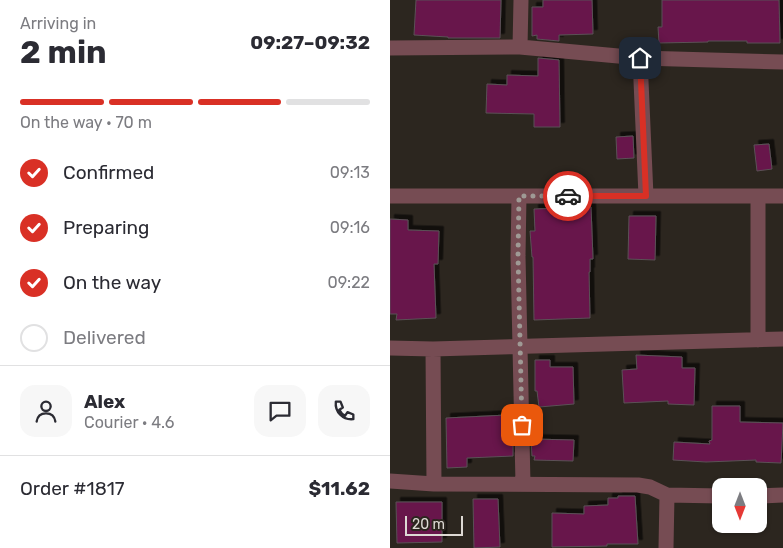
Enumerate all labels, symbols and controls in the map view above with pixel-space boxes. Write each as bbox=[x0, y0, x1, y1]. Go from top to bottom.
text: Arriving in bbox=[20, 14, 96, 33]
text: 09:27–09:32 bbox=[250, 31, 370, 54]
text: 2 min bbox=[20, 33, 107, 71]
pin bbox=[619, 37, 661, 79]
icon: home bbox=[626, 44, 654, 72]
text: On the way · 70 m bbox=[20, 113, 152, 132]
icon: check bbox=[20, 159, 48, 187]
text: Confirmed bbox=[63, 161, 154, 184]
text: 09:13 bbox=[330, 163, 370, 182]
courier bbox=[543, 171, 593, 221]
icon: car bbox=[554, 182, 582, 210]
icon: check bbox=[20, 214, 48, 242]
text: Preparing bbox=[63, 216, 149, 239]
text: 09:16 bbox=[330, 218, 370, 237]
icon: check bbox=[20, 269, 48, 297]
text: On the way bbox=[63, 271, 161, 294]
text: 09:22 bbox=[327, 273, 370, 292]
text: Delivered bbox=[63, 326, 146, 349]
button: person bbox=[20, 385, 72, 437]
button: chat bbox=[254, 385, 306, 437]
button: phone bbox=[318, 385, 370, 437]
text: Alex bbox=[84, 390, 125, 413]
pin bbox=[501, 404, 543, 446]
icon: bag bbox=[508, 411, 536, 439]
text: Courier · 4.6 bbox=[84, 413, 174, 432]
text: Order #1817 bbox=[20, 477, 125, 500]
text: $11.62 bbox=[308, 477, 370, 500]
north arrow bbox=[712, 478, 768, 532]
map controls bbox=[712, 478, 767, 533]
scale bar bbox=[405, 513, 462, 536]
text: 20 m bbox=[412, 516, 445, 533]

